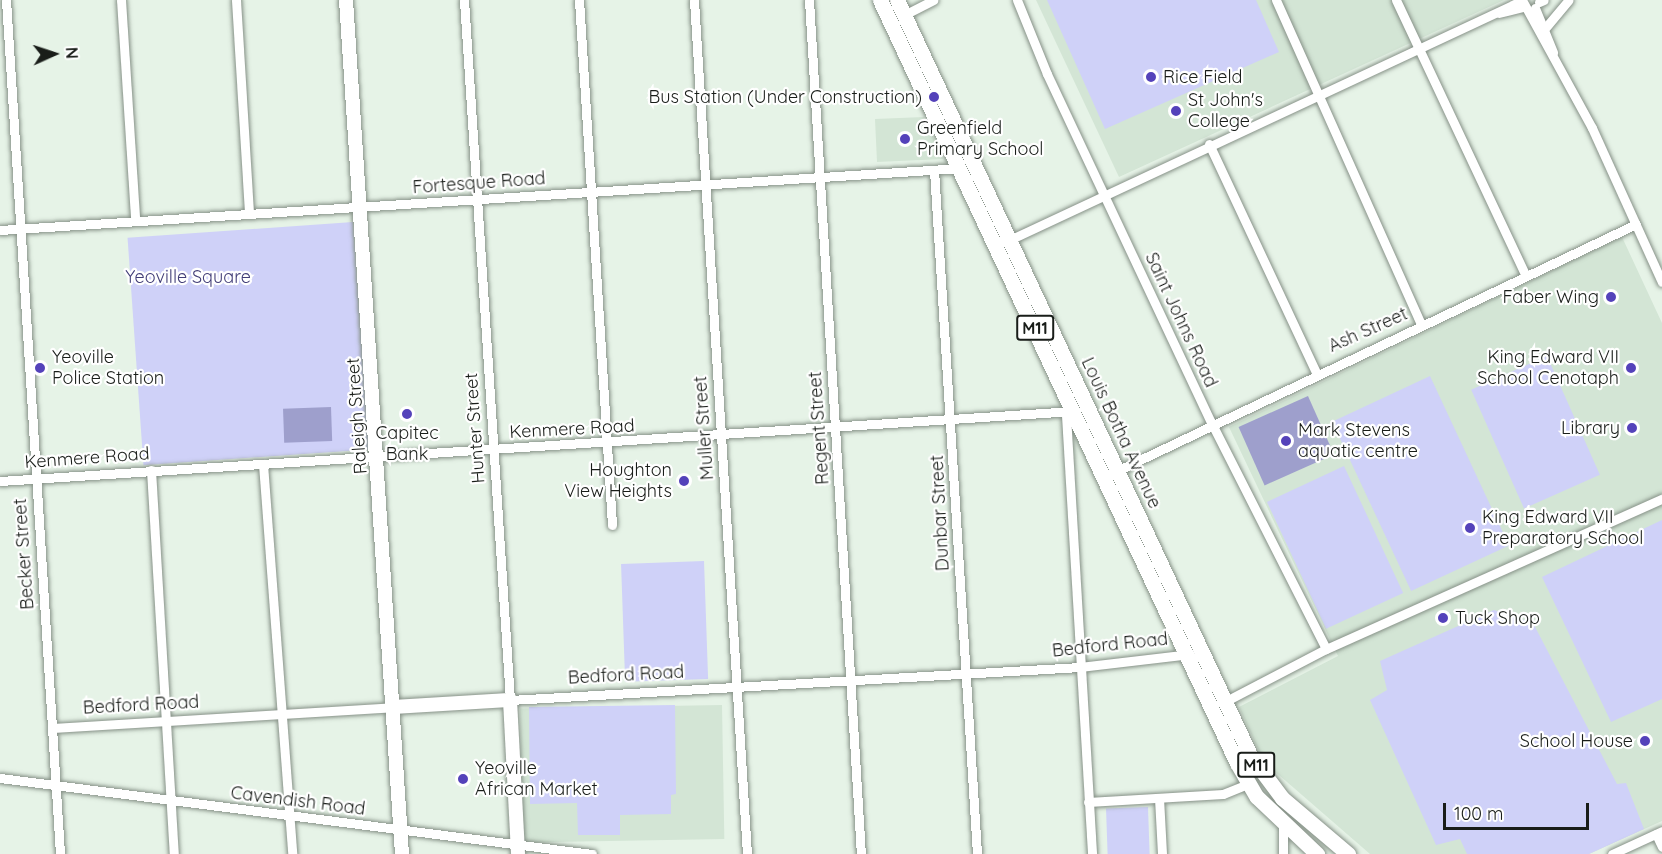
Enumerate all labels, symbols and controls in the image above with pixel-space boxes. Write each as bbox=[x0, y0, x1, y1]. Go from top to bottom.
north arrow bbox=[24, 24, 84, 84]
text: N bbox=[62, 47, 82, 59]
place label: Rice Field bbox=[1163, 66, 1242, 88]
marker: Rice Field bbox=[1144, 70, 1158, 84]
place label: Bus Station (Under Construction) bbox=[648, 86, 922, 108]
marker: Bus Station (Under Construction) bbox=[927, 90, 941, 104]
place label: St John's College bbox=[1188, 90, 1263, 132]
marker: St John's College bbox=[1169, 104, 1183, 118]
place label: Greenfield Primary School bbox=[917, 118, 1043, 160]
marker: Greenfield Primary School bbox=[898, 132, 912, 146]
street label: Fortesque Road bbox=[412, 168, 546, 198]
street label: Saint Johns Road bbox=[1140, 249, 1222, 391]
park label: Yeoville Square bbox=[125, 266, 251, 288]
place label: Faber Wing bbox=[1502, 286, 1599, 308]
marker: Faber Wing bbox=[1604, 290, 1618, 304]
street label: Ash Street bbox=[1325, 303, 1411, 357]
road number: M11 bbox=[1016, 315, 1054, 341]
place label: Yeoville Police Station bbox=[52, 347, 164, 389]
place label: King Edward VII School Cenotaph bbox=[1477, 347, 1619, 389]
street label: Louis Botha Avenue bbox=[1077, 354, 1165, 512]
street label: Raleigh Street bbox=[342, 357, 372, 475]
marker: Yeoville Police Station bbox=[33, 361, 47, 375]
marker: King Edward VII School Cenotaph bbox=[1624, 361, 1638, 375]
street label: Regent Street bbox=[804, 371, 834, 485]
street label: Hunter Street bbox=[460, 372, 490, 484]
street label: Muller Street bbox=[690, 375, 718, 481]
marker: Capitec Bank bbox=[400, 407, 414, 421]
street label: Kenmere Road bbox=[509, 415, 635, 443]
place label: Library bbox=[1561, 417, 1620, 439]
place label: Mark Stevens aquatic centre bbox=[1298, 420, 1418, 462]
marker: Library bbox=[1625, 421, 1639, 435]
place label: Capitec Bank bbox=[376, 423, 438, 466]
marker: Mark Stevens aquatic centre bbox=[1279, 434, 1293, 448]
street label: Kenmere Road bbox=[24, 443, 150, 473]
street label: Dunbar Street bbox=[926, 454, 954, 572]
place label: Houghton View Heights bbox=[564, 460, 672, 502]
marker: Houghton View Heights bbox=[677, 474, 691, 488]
street label: Becker Street bbox=[9, 498, 39, 610]
place label: King Edward VII Preparatory School bbox=[1482, 507, 1643, 550]
marker: King Edward VII Preparatory School bbox=[1463, 521, 1477, 535]
place label: Tuck Shop bbox=[1455, 607, 1540, 629]
marker: Tuck Shop bbox=[1436, 611, 1450, 625]
street label: Bedford Road bbox=[1051, 628, 1169, 662]
street label: Bedford Road bbox=[567, 661, 685, 689]
street label: Bedford Road bbox=[82, 691, 200, 719]
place label: School House bbox=[1520, 730, 1633, 752]
marker: School House bbox=[1638, 734, 1652, 748]
road number: M11 bbox=[1236, 752, 1276, 778]
place label: Yeoville African Market bbox=[475, 758, 598, 800]
marker: Yeoville African Market bbox=[456, 772, 470, 786]
street label: Cavendish Road bbox=[229, 782, 367, 820]
scale bar bbox=[1446, 791, 1592, 829]
text: 100 m bbox=[1454, 802, 1503, 825]

